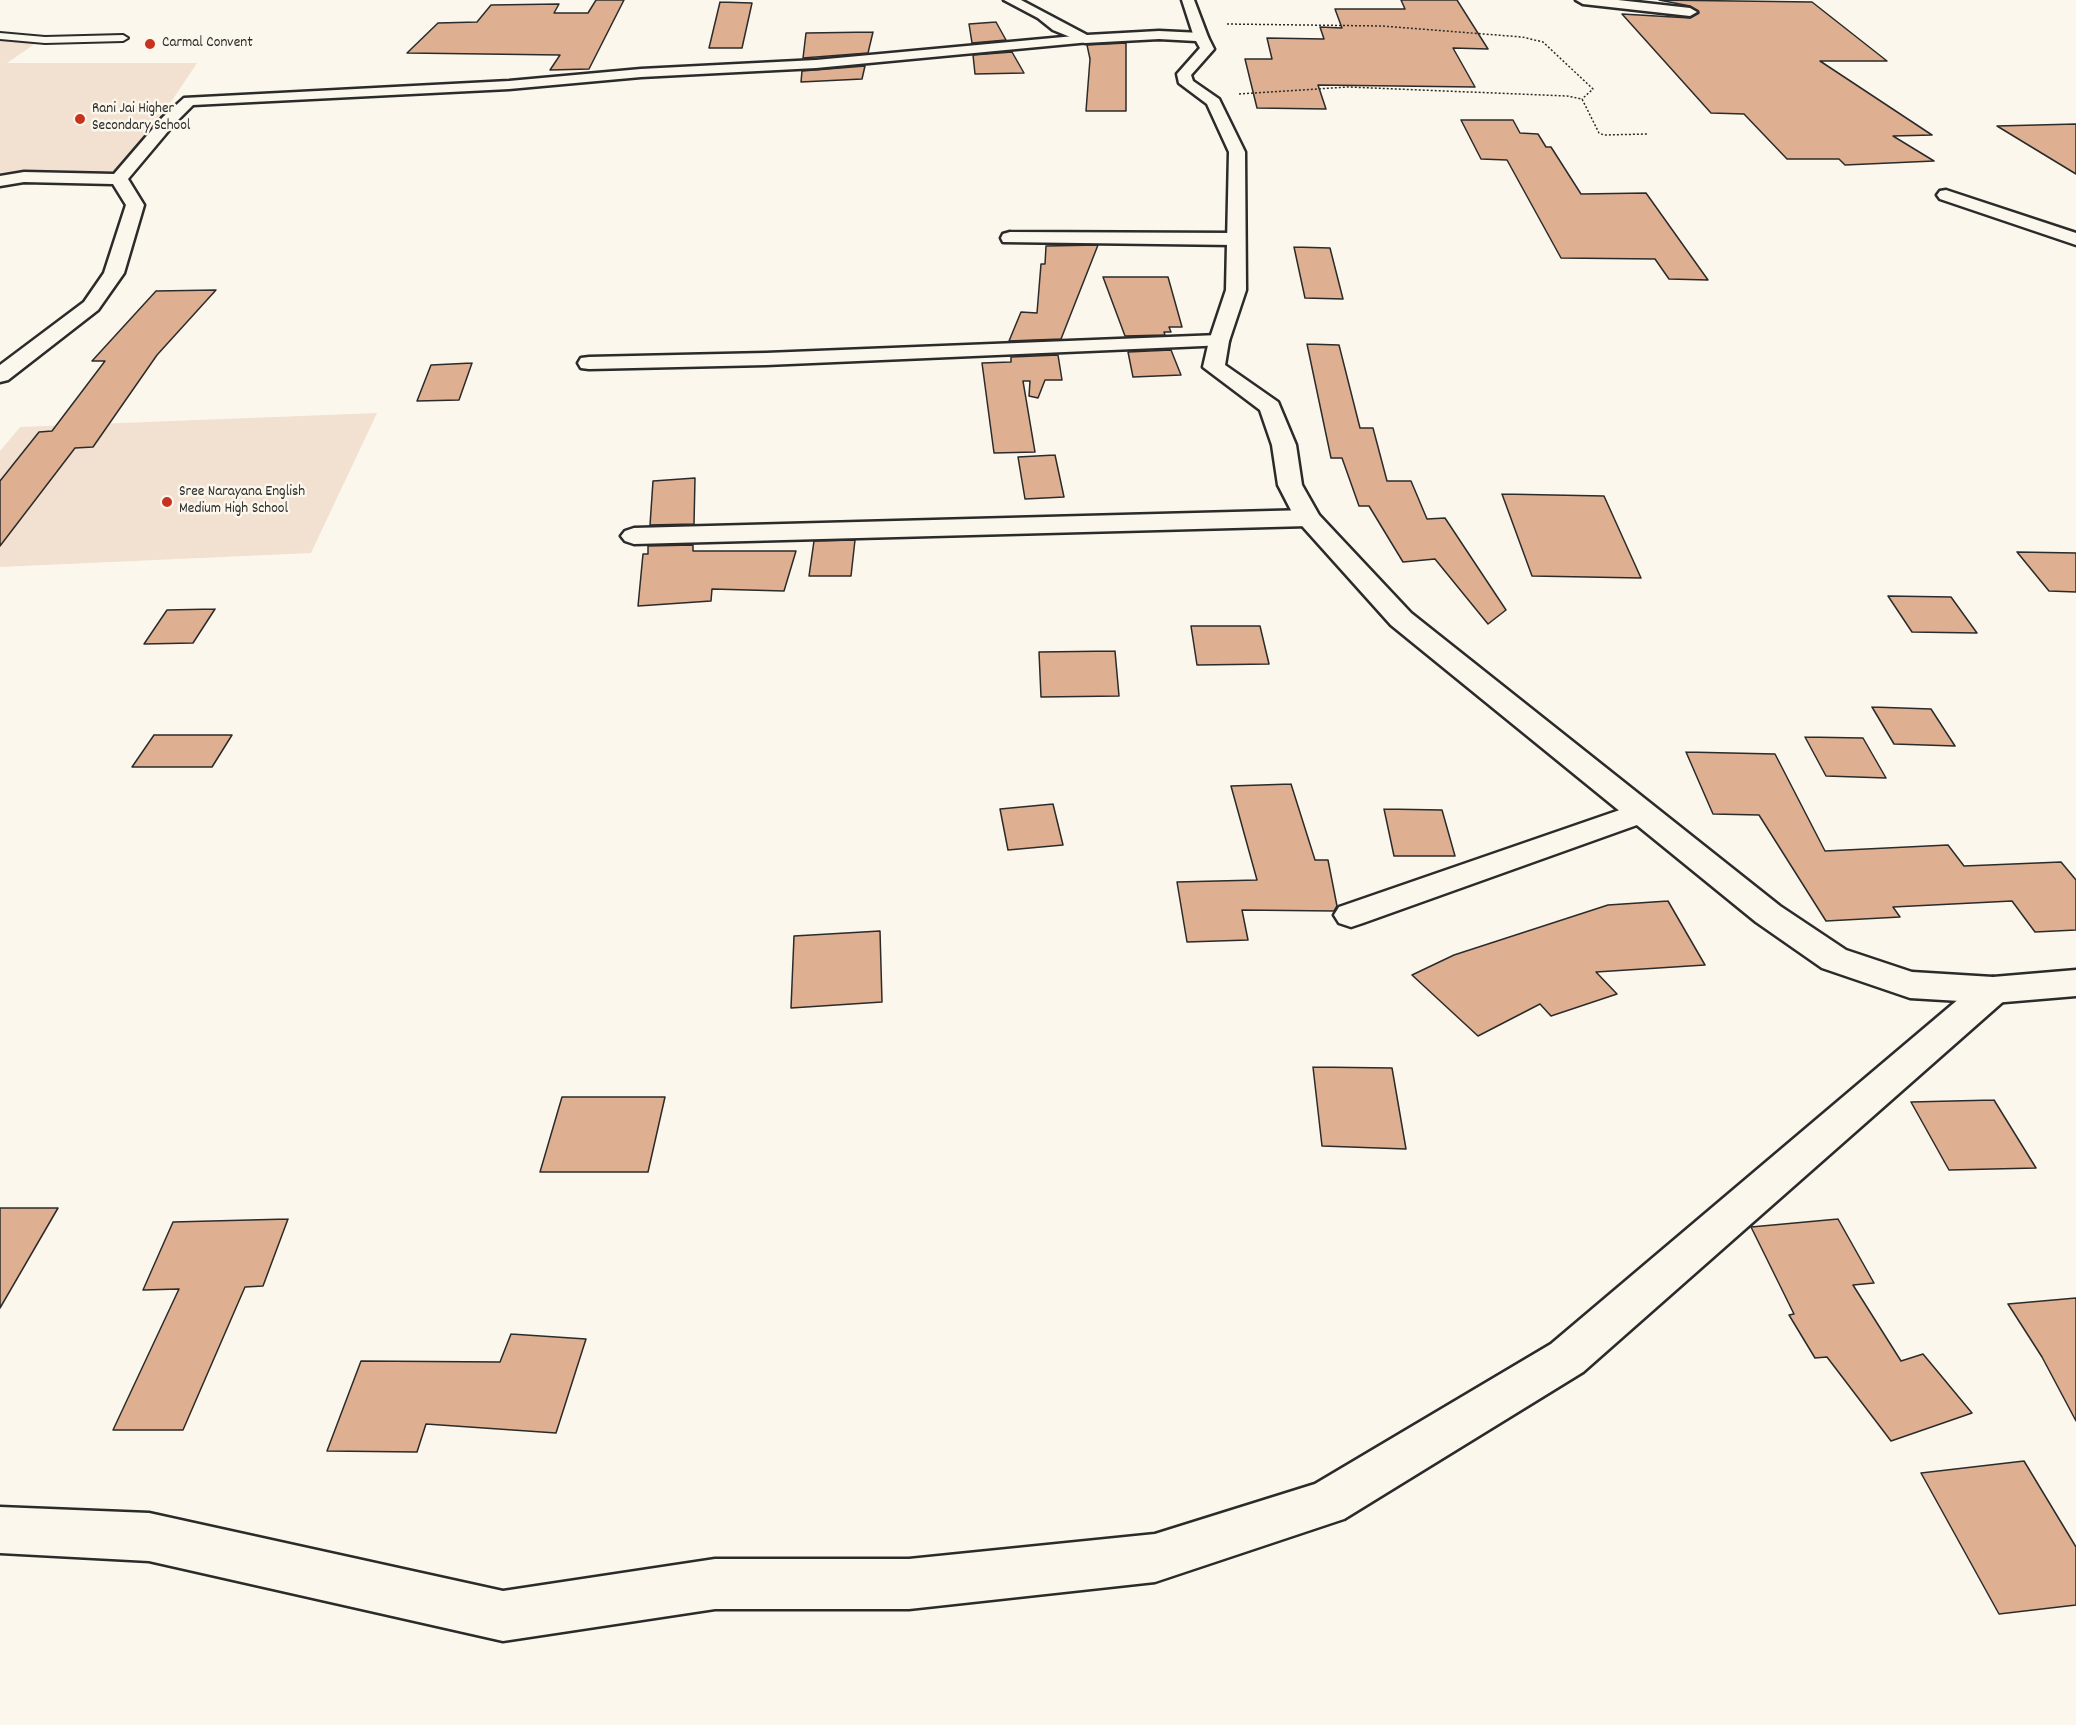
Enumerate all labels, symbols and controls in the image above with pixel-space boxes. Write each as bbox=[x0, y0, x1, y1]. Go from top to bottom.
place label: Carmal Convent bbox=[162, 35, 253, 53]
marker: Carmal Convent bbox=[143, 37, 157, 51]
place label: Rani Jai Higher Secondary School bbox=[92, 101, 190, 136]
marker: Rani Jai Higher Secondary School bbox=[73, 112, 87, 126]
place label: Sree Narayana English Medium High School bbox=[179, 484, 305, 519]
marker: Sree Narayana English Medium High School bbox=[160, 495, 174, 509]

